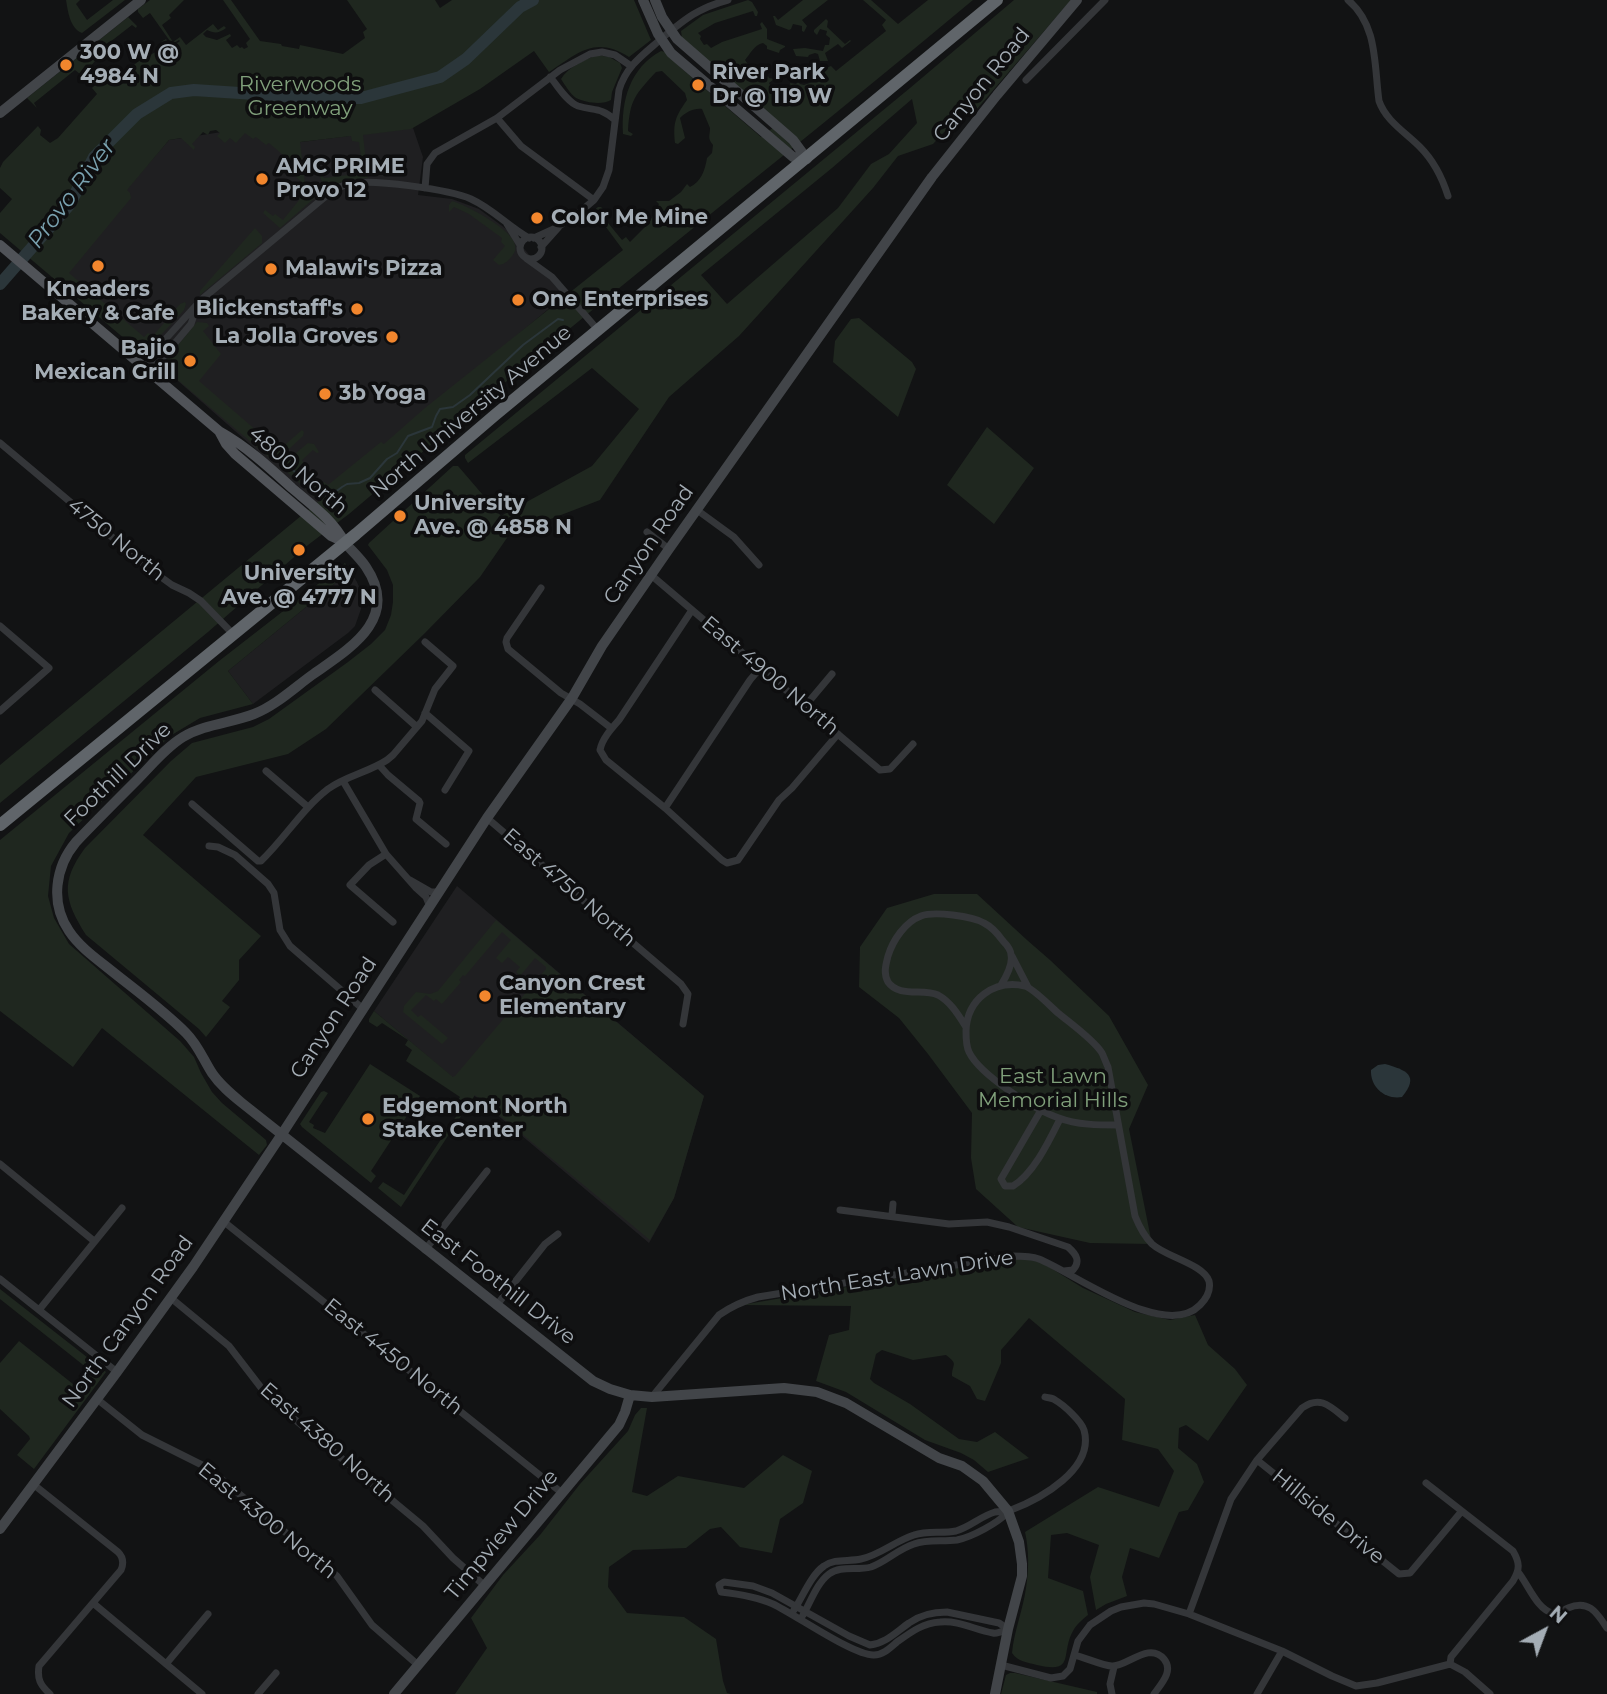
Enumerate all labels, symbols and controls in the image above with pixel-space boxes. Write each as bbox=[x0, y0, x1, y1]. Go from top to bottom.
street label: Canyon Road bbox=[928, 23, 1036, 147]
place label: 300 W @ 4984 N bbox=[80, 40, 179, 90]
marker: 300 W @ 4984 N bbox=[58, 57, 74, 73]
place label: River Park Dr @ 119 W bbox=[712, 60, 832, 110]
park label: Riverwoods Greenway bbox=[239, 72, 361, 122]
marker: River Park Dr @ 119 W bbox=[690, 77, 706, 93]
water label: Provo River bbox=[22, 134, 122, 254]
place label: AMC PRIME Provo 12 bbox=[276, 154, 405, 204]
marker: AMC PRIME Provo 12 bbox=[254, 171, 270, 187]
place label: Color Me Mine bbox=[551, 205, 708, 231]
marker: Color Me Mine bbox=[529, 210, 545, 226]
place label: Malawi's Pizza bbox=[285, 256, 442, 282]
marker: Kneaders Bakery & Cafe bbox=[90, 258, 106, 274]
marker: Malawi's Pizza bbox=[263, 261, 279, 277]
place label: Kneaders Bakery & Cafe bbox=[21, 277, 175, 327]
place label: One Enterprises bbox=[532, 287, 708, 313]
marker: One Enterprises bbox=[510, 292, 526, 308]
place label: Blickenstaff's bbox=[196, 296, 343, 322]
marker: Blickenstaff's bbox=[349, 301, 365, 317]
street label: North University Avenue bbox=[365, 320, 577, 504]
place label: La Jolla Groves bbox=[215, 324, 378, 350]
marker: La Jolla Groves bbox=[384, 329, 400, 345]
place label: Bajio Mexican Grill bbox=[34, 336, 176, 386]
marker: Bajio Mexican Grill bbox=[182, 353, 198, 369]
place label: 3b Yoga bbox=[339, 381, 426, 407]
marker: 3b Yoga bbox=[317, 386, 333, 402]
street label: 4800 North bbox=[244, 421, 352, 521]
street label: Canyon Road bbox=[599, 481, 699, 609]
place label: University Ave. @ 4858 N bbox=[414, 491, 572, 541]
street label: 4750 North bbox=[62, 493, 170, 587]
marker: University Ave. @ 4858 N bbox=[392, 508, 408, 524]
marker: University Ave. @ 4777 N bbox=[291, 542, 307, 558]
place label: University Ave. @ 4777 N bbox=[221, 561, 377, 611]
street label: East 4900 North bbox=[696, 611, 844, 741]
street label: Foothill Drive bbox=[59, 718, 177, 832]
street label: East 4750 North bbox=[497, 823, 641, 953]
street label: Canyon Road bbox=[285, 953, 383, 1083]
place label: Canyon Crest Elementary bbox=[499, 971, 645, 1021]
marker: Canyon Crest Elementary bbox=[477, 988, 493, 1004]
park label: East Lawn Memorial Hills bbox=[978, 1064, 1128, 1114]
place label: Edgemont North Stake Center bbox=[382, 1094, 568, 1144]
marker: Edgemont North Stake Center bbox=[360, 1111, 376, 1127]
street label: East Foothill Drive bbox=[415, 1214, 581, 1350]
street label: North Canyon Road bbox=[57, 1231, 199, 1413]
street label: North East Lawn Drive bbox=[779, 1245, 1015, 1307]
street label: East 4450 North bbox=[319, 1293, 467, 1421]
street label: East 4380 North bbox=[254, 1378, 400, 1508]
street label: East 4300 North bbox=[193, 1457, 341, 1585]
street label: Hillside Drive bbox=[1267, 1464, 1389, 1570]
street label: Timpview Drive bbox=[440, 1465, 564, 1605]
north arrow bbox=[1509, 1596, 1579, 1666]
text: N bbox=[1545, 1601, 1571, 1628]

